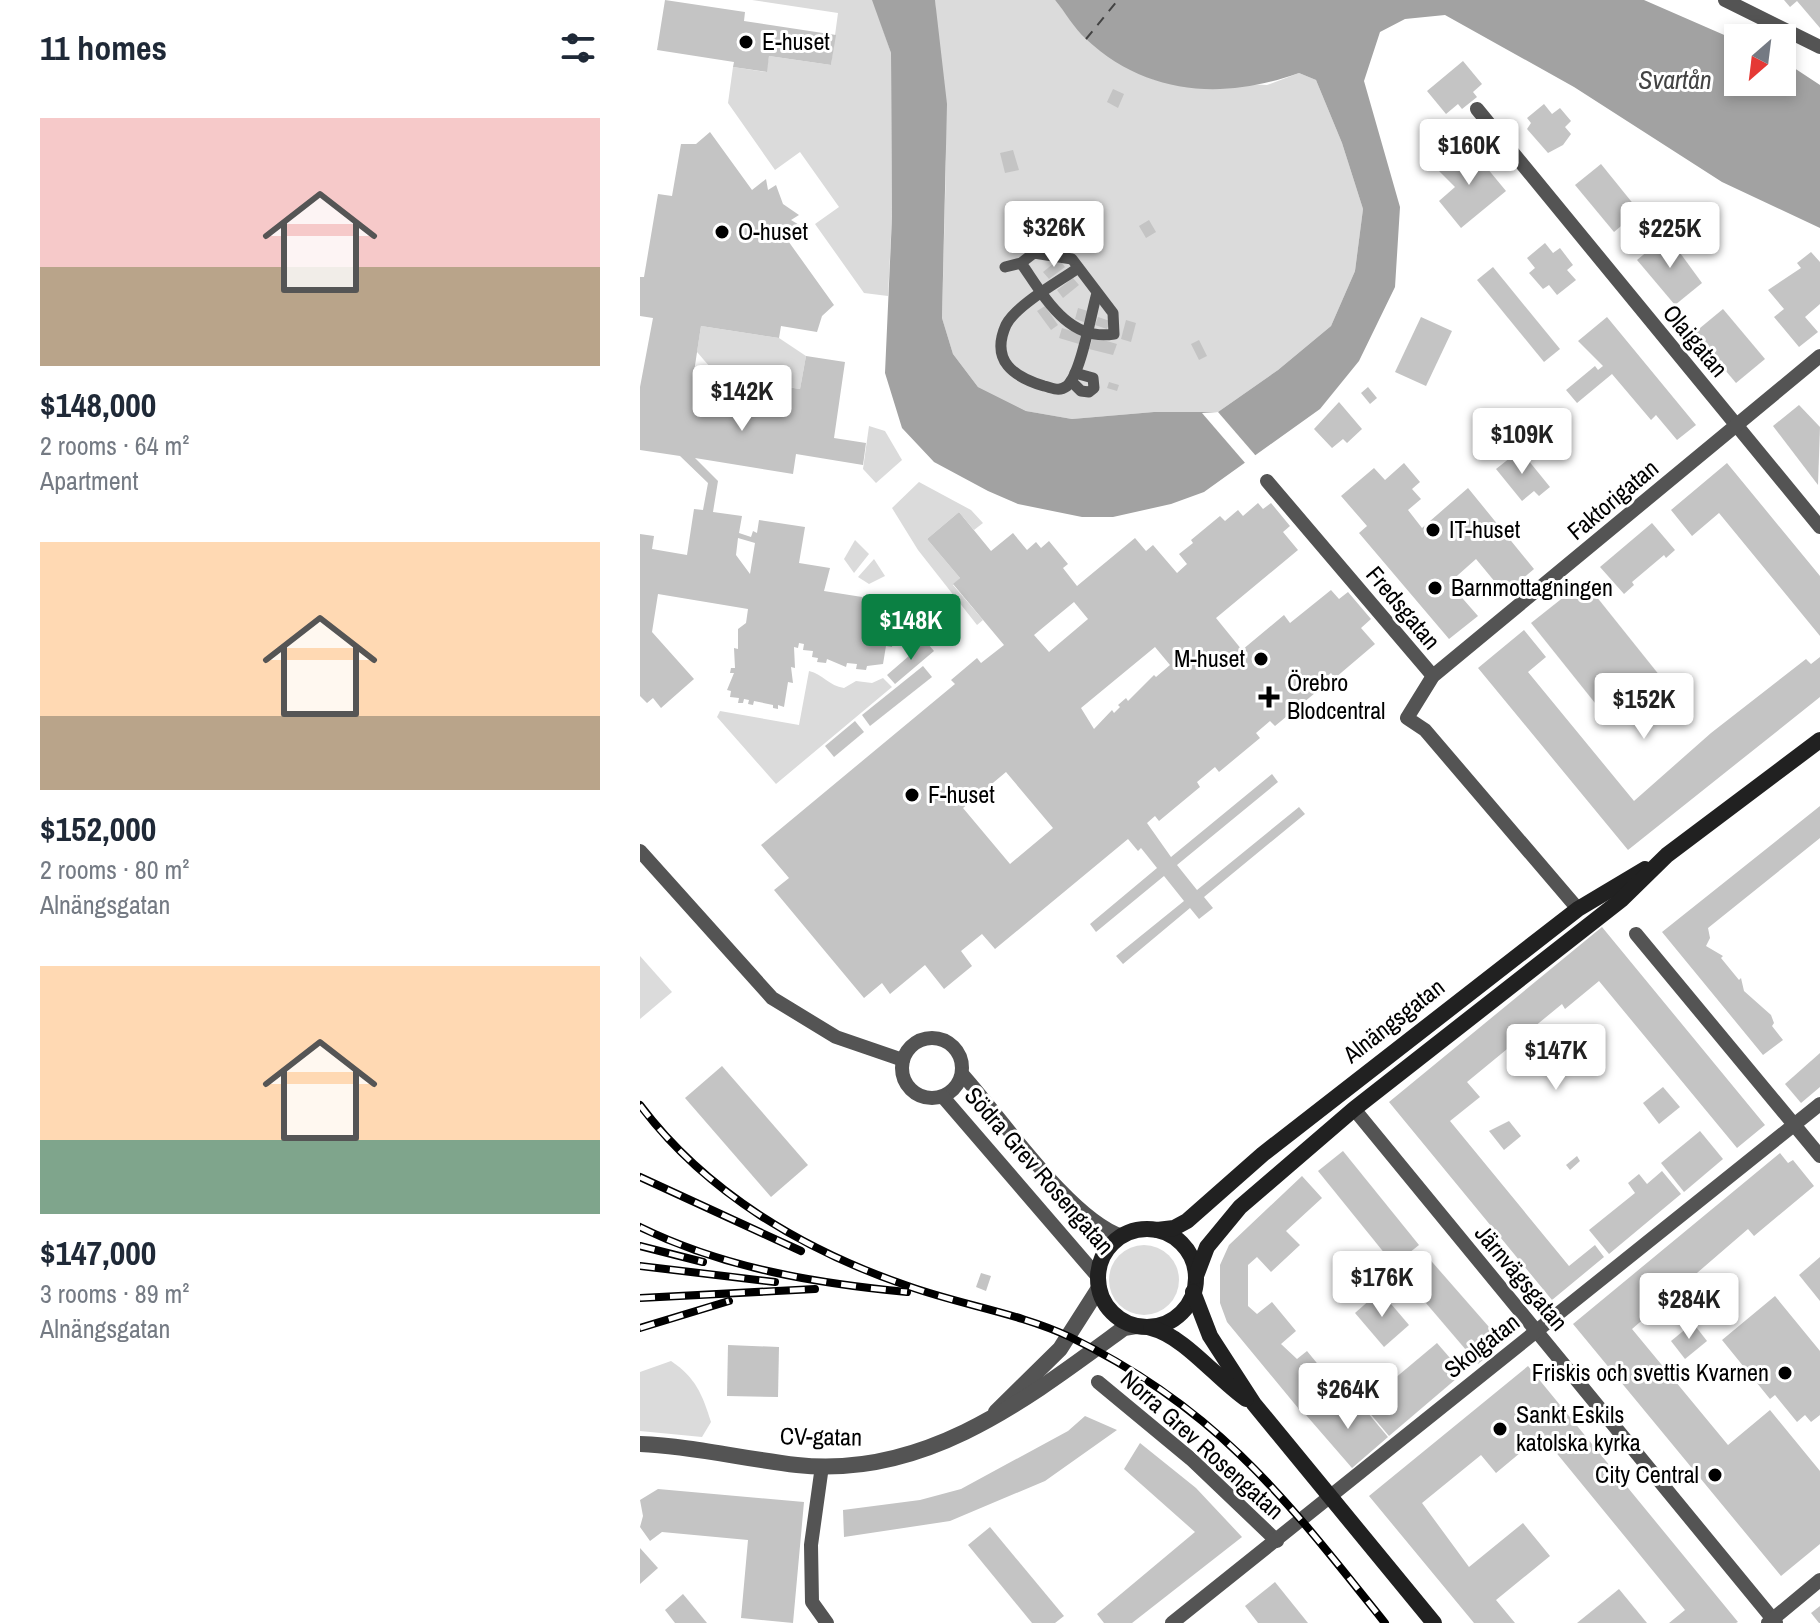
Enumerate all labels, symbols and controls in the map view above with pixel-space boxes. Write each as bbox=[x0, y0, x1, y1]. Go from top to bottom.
north arrow bbox=[1724, 24, 1796, 96]
map controls bbox=[1724, 24, 1796, 96]
text: 11 homes bbox=[40, 25, 167, 71]
place label: E-huset bbox=[762, 25, 830, 57]
icon: filters bbox=[556, 26, 600, 70]
marker: E-huset bbox=[737, 33, 755, 51]
water label: Svartån bbox=[1638, 62, 1712, 97]
pin: $160K bbox=[1413, 119, 1525, 187]
text: $160K bbox=[1438, 127, 1500, 162]
icon: home bbox=[248, 170, 392, 314]
pin: $326K bbox=[998, 201, 1110, 269]
pin: $225K bbox=[1614, 202, 1726, 270]
text: $326K bbox=[1023, 209, 1085, 244]
text: $225K bbox=[1639, 210, 1701, 245]
place label: O-huset bbox=[738, 215, 809, 247]
marker: O-huset bbox=[713, 223, 731, 241]
street label: Olaigatan bbox=[1656, 297, 1735, 383]
pin: $142K bbox=[686, 365, 798, 433]
text: $142K bbox=[711, 373, 773, 408]
text: $148,000 bbox=[40, 382, 156, 428]
pin: $109K bbox=[1466, 408, 1578, 476]
text: $109K bbox=[1491, 416, 1553, 451]
text: 2 rooms · 64 m² bbox=[40, 428, 189, 463]
street label: Faktorigatan bbox=[1560, 452, 1665, 547]
text: Apartment bbox=[40, 463, 138, 498]
place label: IT-huset bbox=[1449, 513, 1521, 545]
marker: IT-huset bbox=[1424, 521, 1442, 539]
street label: Fredsgatan bbox=[1360, 559, 1448, 656]
place label: Barnmottagningen bbox=[1451, 571, 1613, 603]
marker: Barnmottagningen bbox=[1426, 579, 1444, 597]
icon: home bbox=[248, 594, 392, 738]
pin: $148K bbox=[855, 594, 967, 662]
text: $148K bbox=[880, 602, 942, 637]
place label: M-huset bbox=[1174, 642, 1246, 674]
marker: M-huset bbox=[1252, 650, 1270, 668]
place label: Örebro Blodcentral bbox=[1287, 666, 1385, 726]
pin: $152K bbox=[1588, 673, 1700, 741]
text: $152K bbox=[1613, 681, 1675, 716]
marker: Örebro Blodcentral bbox=[1258, 686, 1280, 708]
place label: F-huset bbox=[928, 778, 995, 810]
marker: F-huset bbox=[903, 786, 921, 804]
text: $152,000 bbox=[40, 806, 156, 852]
text: 2 rooms · 80 m² bbox=[40, 852, 189, 887]
text: Alnängsgatan bbox=[40, 887, 170, 922]
street label: Alnängsgatan bbox=[1335, 971, 1451, 1070]
icon: home bbox=[248, 1018, 392, 1162]
pin: $147K bbox=[1500, 1024, 1612, 1092]
text: $147K bbox=[1525, 1032, 1587, 1067]
street label: Södra Grev Rosengatan bbox=[958, 1080, 1121, 1261]
street label: Järnvägsgatan bbox=[1468, 1218, 1576, 1337]
text: $147,000 bbox=[40, 1230, 156, 1276]
pin: $176K bbox=[1326, 1251, 1438, 1319]
text: $176K bbox=[1351, 1259, 1413, 1294]
pin: $284K bbox=[1633, 1273, 1745, 1341]
text: 3 rooms · 89 m² bbox=[40, 1276, 189, 1311]
text: $284K bbox=[1658, 1281, 1720, 1316]
street label: Skolgatan bbox=[1437, 1306, 1526, 1385]
text: Alnängsgatan bbox=[40, 1311, 170, 1346]
place label: Friskis och svettis Kvarnen bbox=[1532, 1356, 1769, 1388]
street label: Norra Grev Rosengatan bbox=[1114, 1362, 1291, 1526]
pin: $264K bbox=[1292, 1363, 1404, 1431]
marker: Friskis och svettis Kvarnen bbox=[1776, 1364, 1794, 1382]
text: $264K bbox=[1317, 1371, 1379, 1406]
place label: Sankt Eskils katolska kyrka bbox=[1516, 1398, 1641, 1458]
street label: CV-gatan bbox=[780, 1419, 862, 1453]
marker: Sankt Eskils katolska kyrka bbox=[1491, 1420, 1509, 1438]
place label: City Central bbox=[1595, 1458, 1699, 1490]
marker: City Central bbox=[1706, 1466, 1724, 1484]

